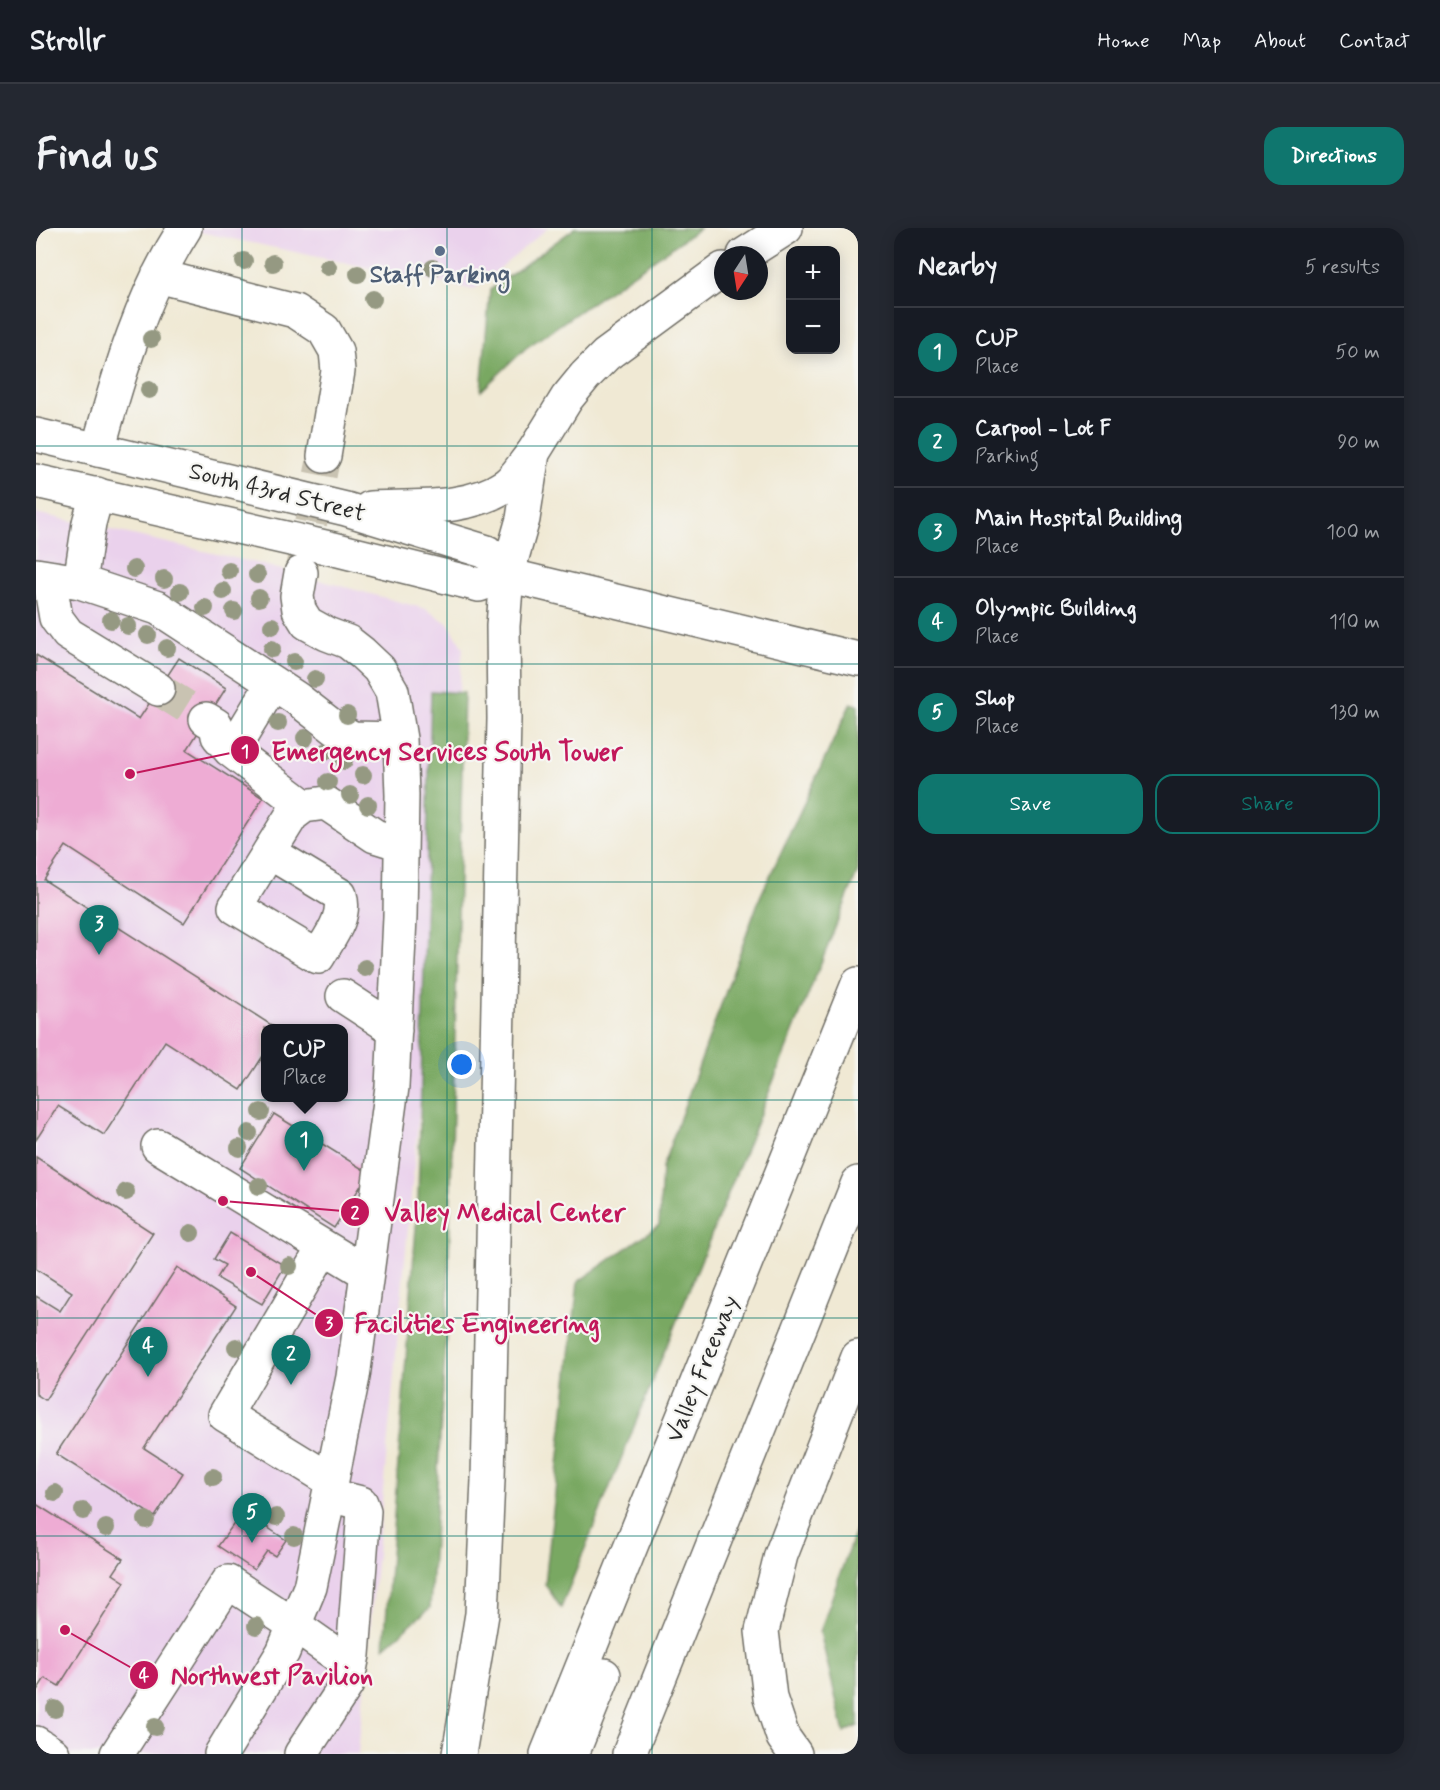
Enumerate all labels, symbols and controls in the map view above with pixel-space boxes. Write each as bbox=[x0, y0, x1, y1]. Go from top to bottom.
text: Strollr bbox=[30, 23, 105, 60]
text: Home bbox=[1098, 27, 1150, 55]
text: Map bbox=[1183, 27, 1221, 55]
text: About bbox=[1254, 27, 1306, 55]
text: Contact bbox=[1339, 27, 1410, 55]
button: Directions bbox=[1264, 127, 1404, 185]
text: Find us bbox=[36, 129, 158, 184]
marker: Staff Parking bbox=[433, 244, 447, 258]
north arrow bbox=[714, 246, 768, 300]
map controls bbox=[786, 246, 840, 354]
button: + bbox=[786, 246, 840, 300]
text: Nearby bbox=[918, 250, 997, 284]
text: 5 results bbox=[1305, 254, 1380, 281]
place label: Staff Parking bbox=[370, 260, 510, 294]
button: − bbox=[786, 300, 840, 354]
text: CUP bbox=[975, 325, 1018, 353]
text: 1 bbox=[933, 339, 942, 366]
text: 50 m bbox=[1335, 339, 1380, 366]
text: Place bbox=[975, 353, 1019, 380]
text: Carpool - Lot F bbox=[975, 415, 1112, 443]
text: 2 bbox=[933, 429, 942, 456]
text: 90 m bbox=[1337, 429, 1380, 456]
text: Parking bbox=[975, 443, 1039, 470]
street label: South 43rd Street bbox=[185, 456, 369, 530]
text: Main Hospital Building bbox=[975, 505, 1182, 533]
text: 3 bbox=[933, 519, 942, 546]
text: 100 m bbox=[1326, 519, 1380, 546]
text: Place bbox=[975, 533, 1019, 560]
text: Olympic Building bbox=[975, 595, 1136, 623]
text: 4 bbox=[932, 609, 943, 636]
text: 110 m bbox=[1329, 609, 1380, 636]
text: Place bbox=[975, 623, 1019, 650]
text: Shop bbox=[975, 685, 1015, 713]
text: 5 bbox=[932, 699, 944, 726]
text: 130 m bbox=[1329, 699, 1380, 726]
text: Place bbox=[975, 713, 1019, 740]
callout: Emergency Services South Tower bbox=[230, 728, 635, 772]
text: Emergency Services South Tower bbox=[271, 736, 623, 773]
text: 1 bbox=[241, 740, 249, 764]
button: Save bbox=[918, 774, 1143, 834]
button: Share bbox=[1155, 774, 1380, 834]
pin: 3 bbox=[80, 906, 118, 955]
popup bbox=[261, 1024, 348, 1102]
text: CUP bbox=[282, 1036, 325, 1064]
your location bbox=[447, 1050, 476, 1079]
text: Place bbox=[282, 1064, 327, 1091]
pin: 1 bbox=[284, 1122, 324, 1171]
callout: Valley Medical Center bbox=[340, 1190, 641, 1234]
text: Valley Medical Center bbox=[384, 1197, 627, 1231]
text: 2 bbox=[351, 1201, 360, 1225]
street label: Valley Freeway bbox=[659, 1291, 747, 1447]
callout: Facilities Engineering bbox=[314, 1301, 610, 1345]
text: Facilities Engineering bbox=[354, 1308, 600, 1345]
text: 3 bbox=[325, 1312, 334, 1336]
pin: 4 bbox=[128, 1328, 168, 1377]
pin: 2 bbox=[272, 1336, 310, 1385]
pin: 5 bbox=[232, 1494, 272, 1543]
callout: Northwest Pavilion bbox=[129, 1653, 386, 1697]
text: Northwest Pavilion bbox=[171, 1660, 373, 1694]
text: 4 bbox=[139, 1664, 150, 1688]

